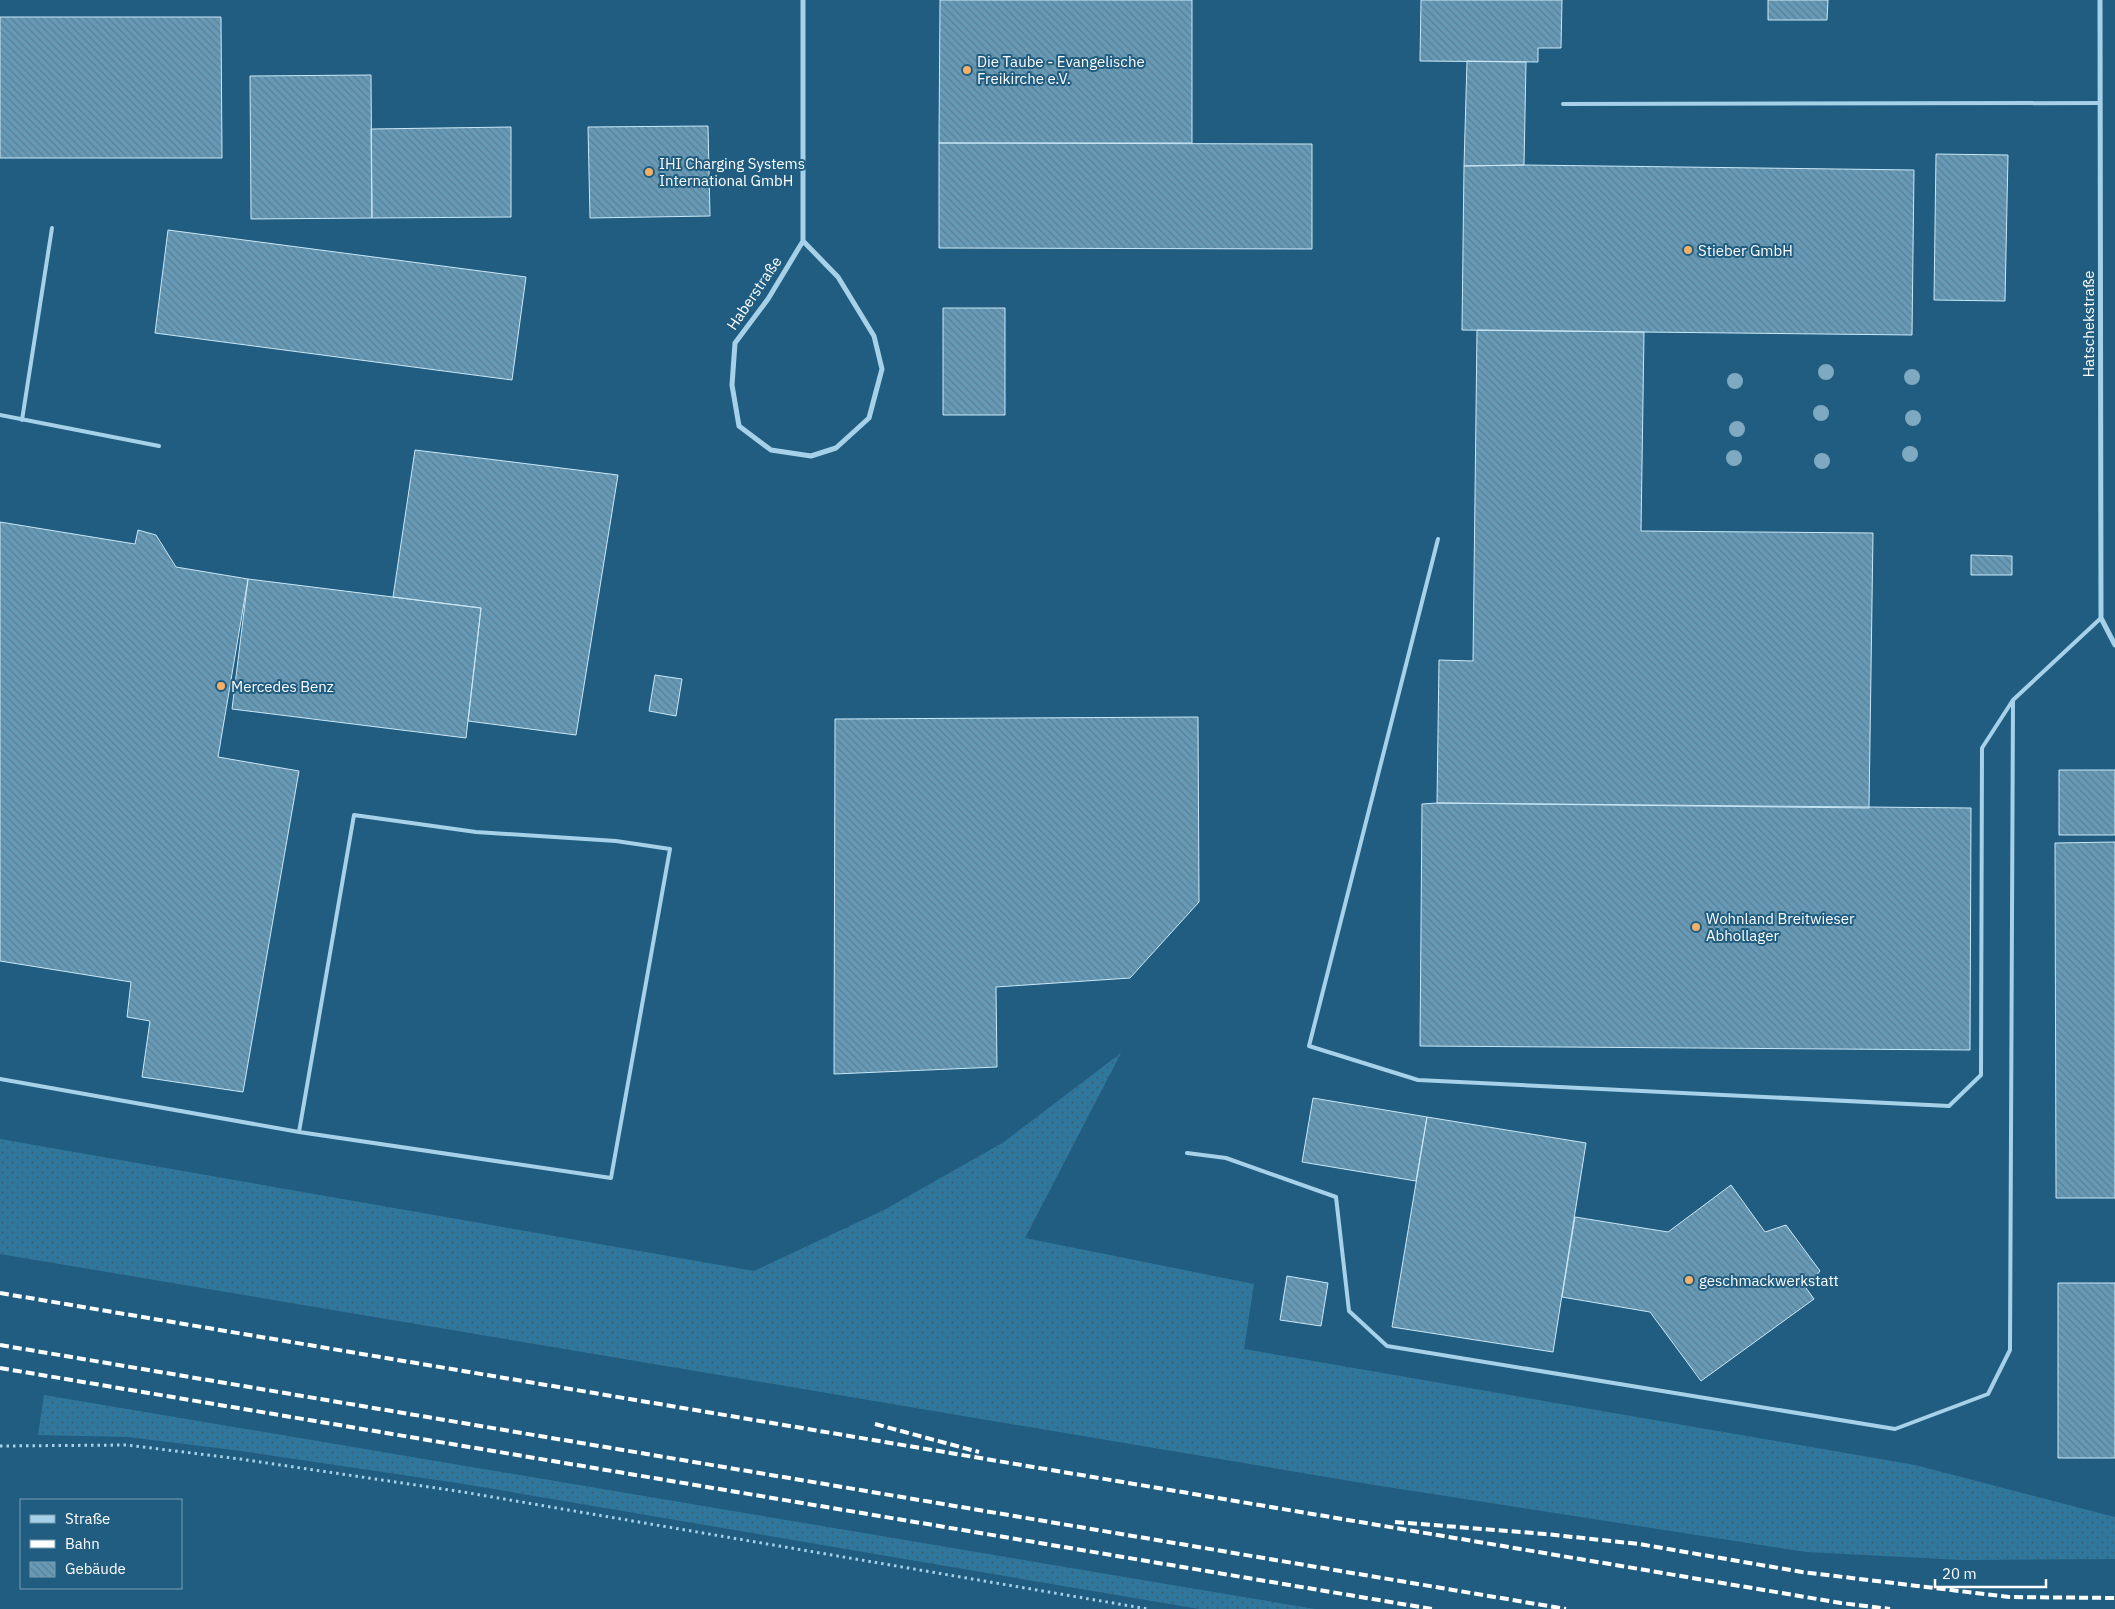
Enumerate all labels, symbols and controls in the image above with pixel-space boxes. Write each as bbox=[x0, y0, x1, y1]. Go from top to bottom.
place label: Die Taube - Evangelische Freikirche e.V. bbox=[977, 52, 1145, 88]
marker: Die Taube - Evangelische Freikirche e.V. bbox=[961, 64, 973, 76]
place label: IHI Charging Systems International GmbH bbox=[659, 154, 805, 190]
marker: IHI Charging Systems International GmbH bbox=[643, 166, 655, 178]
place label: Stieber GmbH bbox=[1698, 241, 1793, 260]
marker: Stieber GmbH bbox=[1682, 244, 1694, 256]
street label: Haberstraße bbox=[722, 253, 786, 333]
street label: Hatschekstraße bbox=[2079, 271, 2098, 378]
place label: Mercedes Benz bbox=[231, 677, 334, 696]
marker: Mercedes Benz bbox=[215, 680, 227, 692]
place label: Wohnland Breitwieser Abhollager bbox=[1706, 909, 1855, 945]
marker: Wohnland Breitwieser Abhollager bbox=[1690, 921, 1702, 933]
place label: geschmackwerkstatt bbox=[1699, 1271, 1839, 1290]
marker: geschmackwerkstatt bbox=[1683, 1274, 1695, 1286]
legend bbox=[20, 1499, 182, 1589]
text: Straße bbox=[65, 1509, 110, 1528]
text: Bahn bbox=[65, 1534, 100, 1553]
scale bar bbox=[1935, 1556, 2046, 1588]
text: Gebäude bbox=[65, 1559, 126, 1578]
text: 20 m bbox=[1942, 1564, 1977, 1583]

